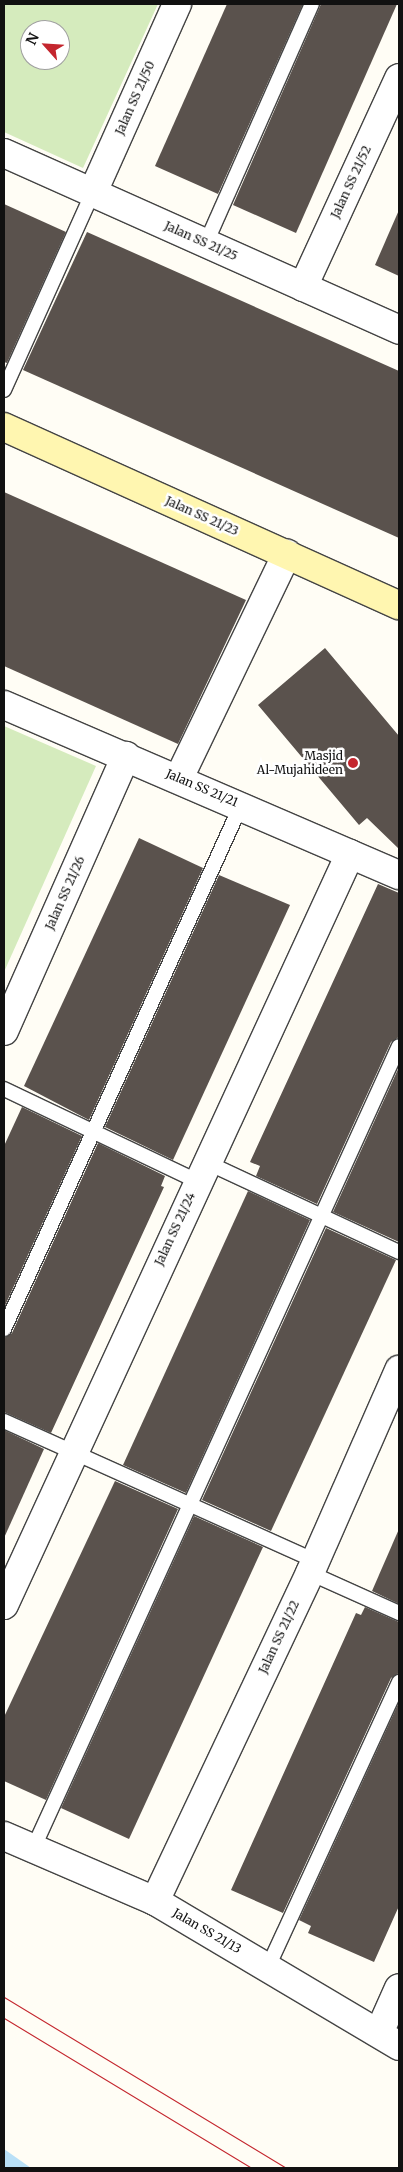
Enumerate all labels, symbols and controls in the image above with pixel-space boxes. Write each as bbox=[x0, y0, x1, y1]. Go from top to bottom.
north arrow bbox=[20, 20, 70, 70]
text: N bbox=[22, 30, 43, 48]
street label: Jalan SS 21/50 bbox=[112, 59, 158, 137]
street label: Jalan SS 21/52 bbox=[328, 143, 374, 221]
street label: Jalan SS 21/25 bbox=[162, 218, 240, 264]
street label: Jalan SS 21/23 bbox=[163, 493, 241, 539]
place label: Masjid Al-Mujahideen bbox=[257, 749, 343, 777]
marker: Masjid Al-Mujahideen bbox=[347, 757, 359, 769]
street label: Jalan SS 21/21 bbox=[164, 766, 240, 810]
street label: Jalan SS 21/26 bbox=[42, 854, 88, 932]
street label: Jalan SS 21/24 bbox=[152, 1190, 198, 1268]
street label: Jalan SS 21/22 bbox=[256, 1598, 302, 1676]
street label: Jalan SS 21/13 bbox=[170, 1906, 244, 1956]

